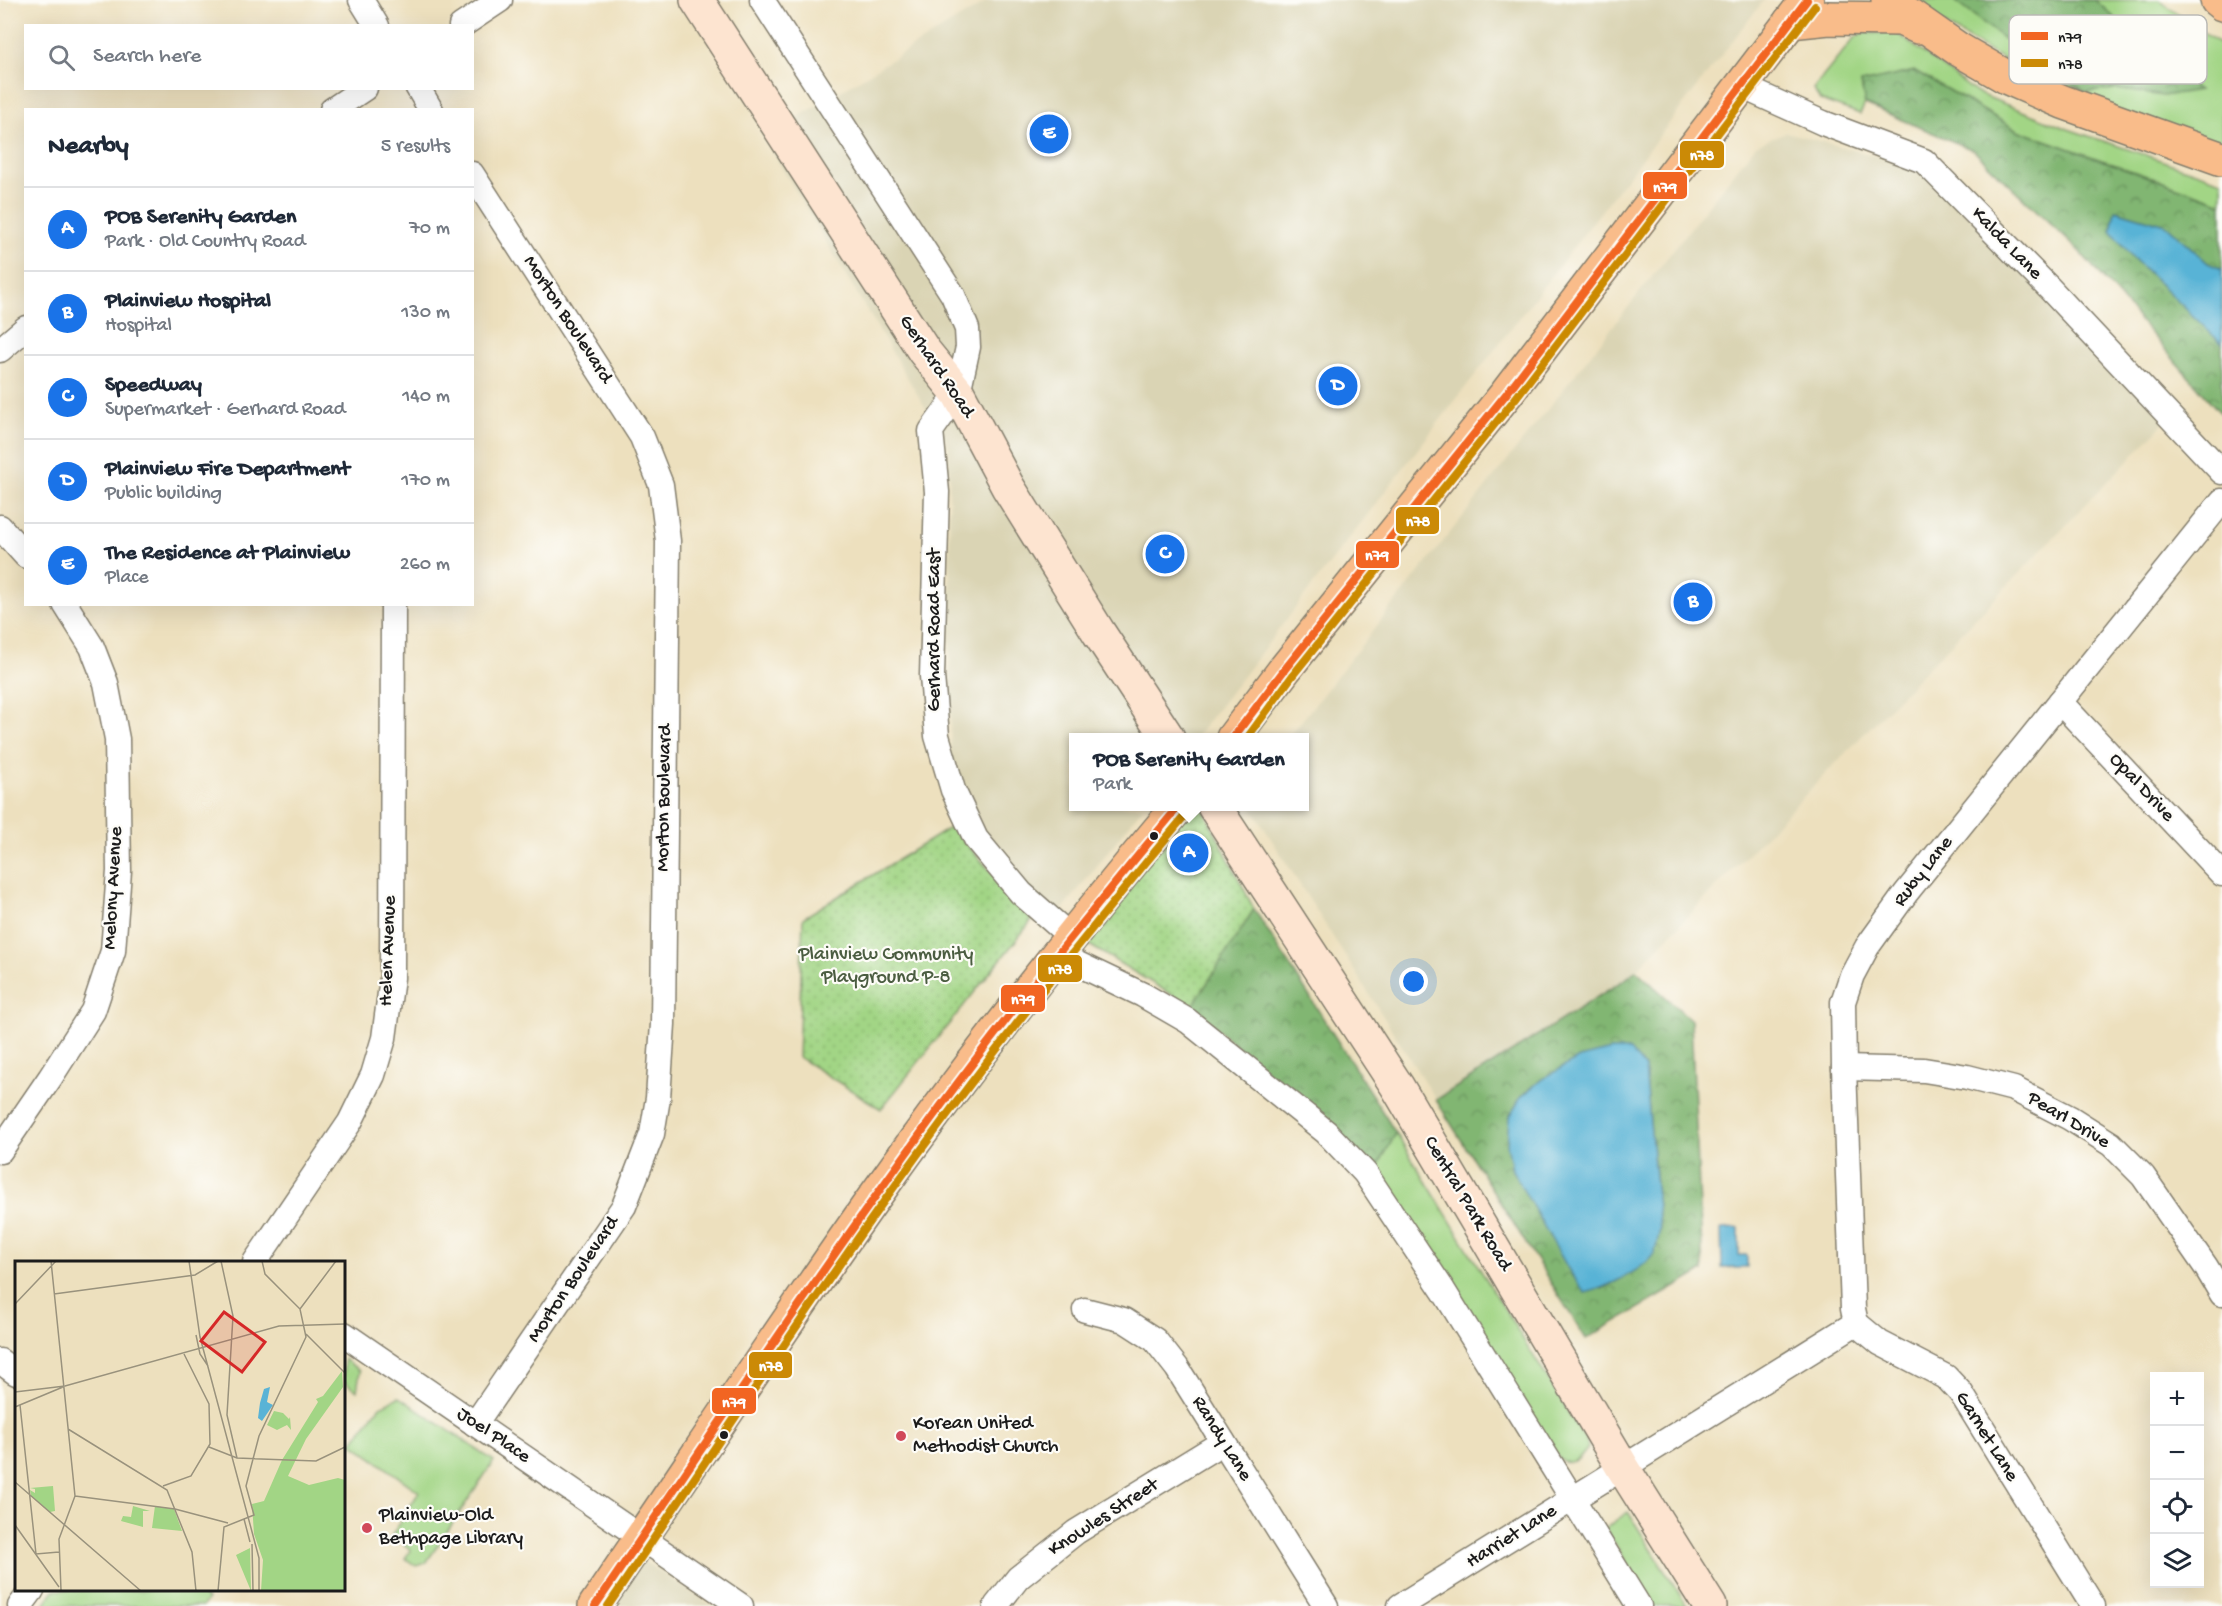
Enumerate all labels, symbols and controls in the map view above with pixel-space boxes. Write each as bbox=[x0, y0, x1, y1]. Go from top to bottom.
legend bbox=[2009, 15, 2207, 84]
search box bbox=[24, 24, 474, 90]
text: n79 bbox=[2058, 30, 2082, 49]
icon: search bbox=[45, 41, 78, 74]
text: Search here bbox=[93, 44, 201, 70]
text: n78 bbox=[2058, 57, 2083, 76]
pin: E bbox=[1030, 112, 1068, 156]
text: Nearby bbox=[48, 132, 129, 163]
text: 5 results bbox=[381, 136, 450, 159]
line badge: n78 bbox=[1679, 140, 1725, 169]
text: n78 bbox=[1690, 148, 1715, 167]
line badge: n79 bbox=[1642, 171, 1688, 200]
text: n79 bbox=[1653, 180, 1677, 199]
street label: Kalda Lane bbox=[1966, 203, 2047, 286]
text: POB Serenity Garden bbox=[105, 205, 296, 231]
text: A bbox=[62, 218, 73, 241]
text: 70 m bbox=[409, 218, 450, 241]
text: Park · Old Country Road bbox=[105, 231, 305, 254]
street label: Morton Boulevard bbox=[517, 252, 618, 390]
text: Plainview Hospital bbox=[105, 289, 271, 315]
text: B bbox=[62, 302, 73, 325]
text: 130 m bbox=[401, 302, 450, 325]
street label: Gerhard Road bbox=[893, 311, 980, 425]
text: Hospital bbox=[105, 315, 172, 338]
pin: D bbox=[1318, 364, 1358, 408]
text: Speedway bbox=[105, 373, 202, 399]
text: C bbox=[62, 386, 73, 409]
text: 140 m bbox=[402, 386, 450, 409]
text: Supermarket · Gerhard Road bbox=[105, 399, 346, 422]
text: Plainview Fire Department bbox=[105, 457, 350, 483]
text: D bbox=[61, 470, 74, 493]
text: 170 m bbox=[401, 470, 450, 493]
text: Public building bbox=[105, 483, 222, 506]
line badge: n78 bbox=[1395, 506, 1440, 535]
text: n78 bbox=[1406, 514, 1431, 533]
pin: C bbox=[1146, 532, 1184, 576]
line badge: n79 bbox=[1355, 540, 1400, 569]
text: The Residence at Plainview bbox=[105, 541, 350, 567]
street label: Gerhard Road East bbox=[924, 547, 947, 711]
text: n79 bbox=[1365, 548, 1389, 567]
text: E bbox=[61, 554, 74, 577]
text: 260 m bbox=[400, 554, 450, 577]
text: Place bbox=[105, 567, 149, 590]
pin: B bbox=[1674, 580, 1712, 624]
street label: Morton Boulevard bbox=[652, 722, 678, 872]
popup bbox=[1069, 733, 1309, 811]
text: POB Serenity Garden bbox=[1093, 748, 1285, 774]
street label: Opal Drive bbox=[2103, 749, 2179, 828]
text: Park bbox=[1093, 774, 1131, 797]
street label: Melony Avenue bbox=[99, 825, 129, 950]
unlabelled marker bbox=[1148, 830, 1160, 842]
pin: A bbox=[1170, 830, 1208, 876]
street label: Ruby Lane bbox=[1889, 832, 1959, 912]
street label: Helen Avenue bbox=[376, 895, 402, 1007]
park label: Plainview Community Playground P-8 bbox=[798, 944, 974, 990]
line badge: n78 bbox=[1037, 954, 1083, 983]
text: n78 bbox=[1048, 962, 1073, 981]
your location bbox=[1399, 967, 1428, 996]
line badge: n79 bbox=[1000, 984, 1046, 1013]
text: n79 bbox=[1011, 992, 1035, 1011]
street label: Pearl Drive bbox=[2022, 1087, 2114, 1155]
street label: Central Park Road bbox=[1418, 1133, 1517, 1277]
street label: Morton Boulevard bbox=[523, 1211, 626, 1348]
inset map bbox=[15, 1261, 345, 1591]
line badge: n78 bbox=[748, 1351, 793, 1379]
text: n78 bbox=[759, 1359, 784, 1378]
map controls bbox=[2150, 1372, 2204, 1588]
button: + bbox=[2150, 1372, 2204, 1426]
line badge: n79 bbox=[711, 1387, 757, 1415]
street label: Garnet Lane bbox=[1949, 1388, 2023, 1487]
street label: Randy Lane bbox=[1186, 1392, 1256, 1486]
text: n79 bbox=[722, 1395, 746, 1414]
street label: Joel Place bbox=[452, 1403, 535, 1469]
place label: Korean United Methodist Church bbox=[913, 1413, 1059, 1459]
button: − bbox=[2150, 1426, 2204, 1480]
unlabelled marker bbox=[718, 1429, 730, 1441]
marker: Korean United Methodist Church bbox=[894, 1429, 908, 1443]
street label: Knowles Street bbox=[1045, 1473, 1165, 1562]
button: locate bbox=[2150, 1480, 2204, 1534]
street label: Harriet Lane bbox=[1462, 1500, 1562, 1574]
place label: Plainview-Old Bethpage Library bbox=[378, 1505, 523, 1551]
marker: Plainview-Old Bethpage Library bbox=[360, 1521, 374, 1535]
button: layers bbox=[2150, 1534, 2204, 1588]

